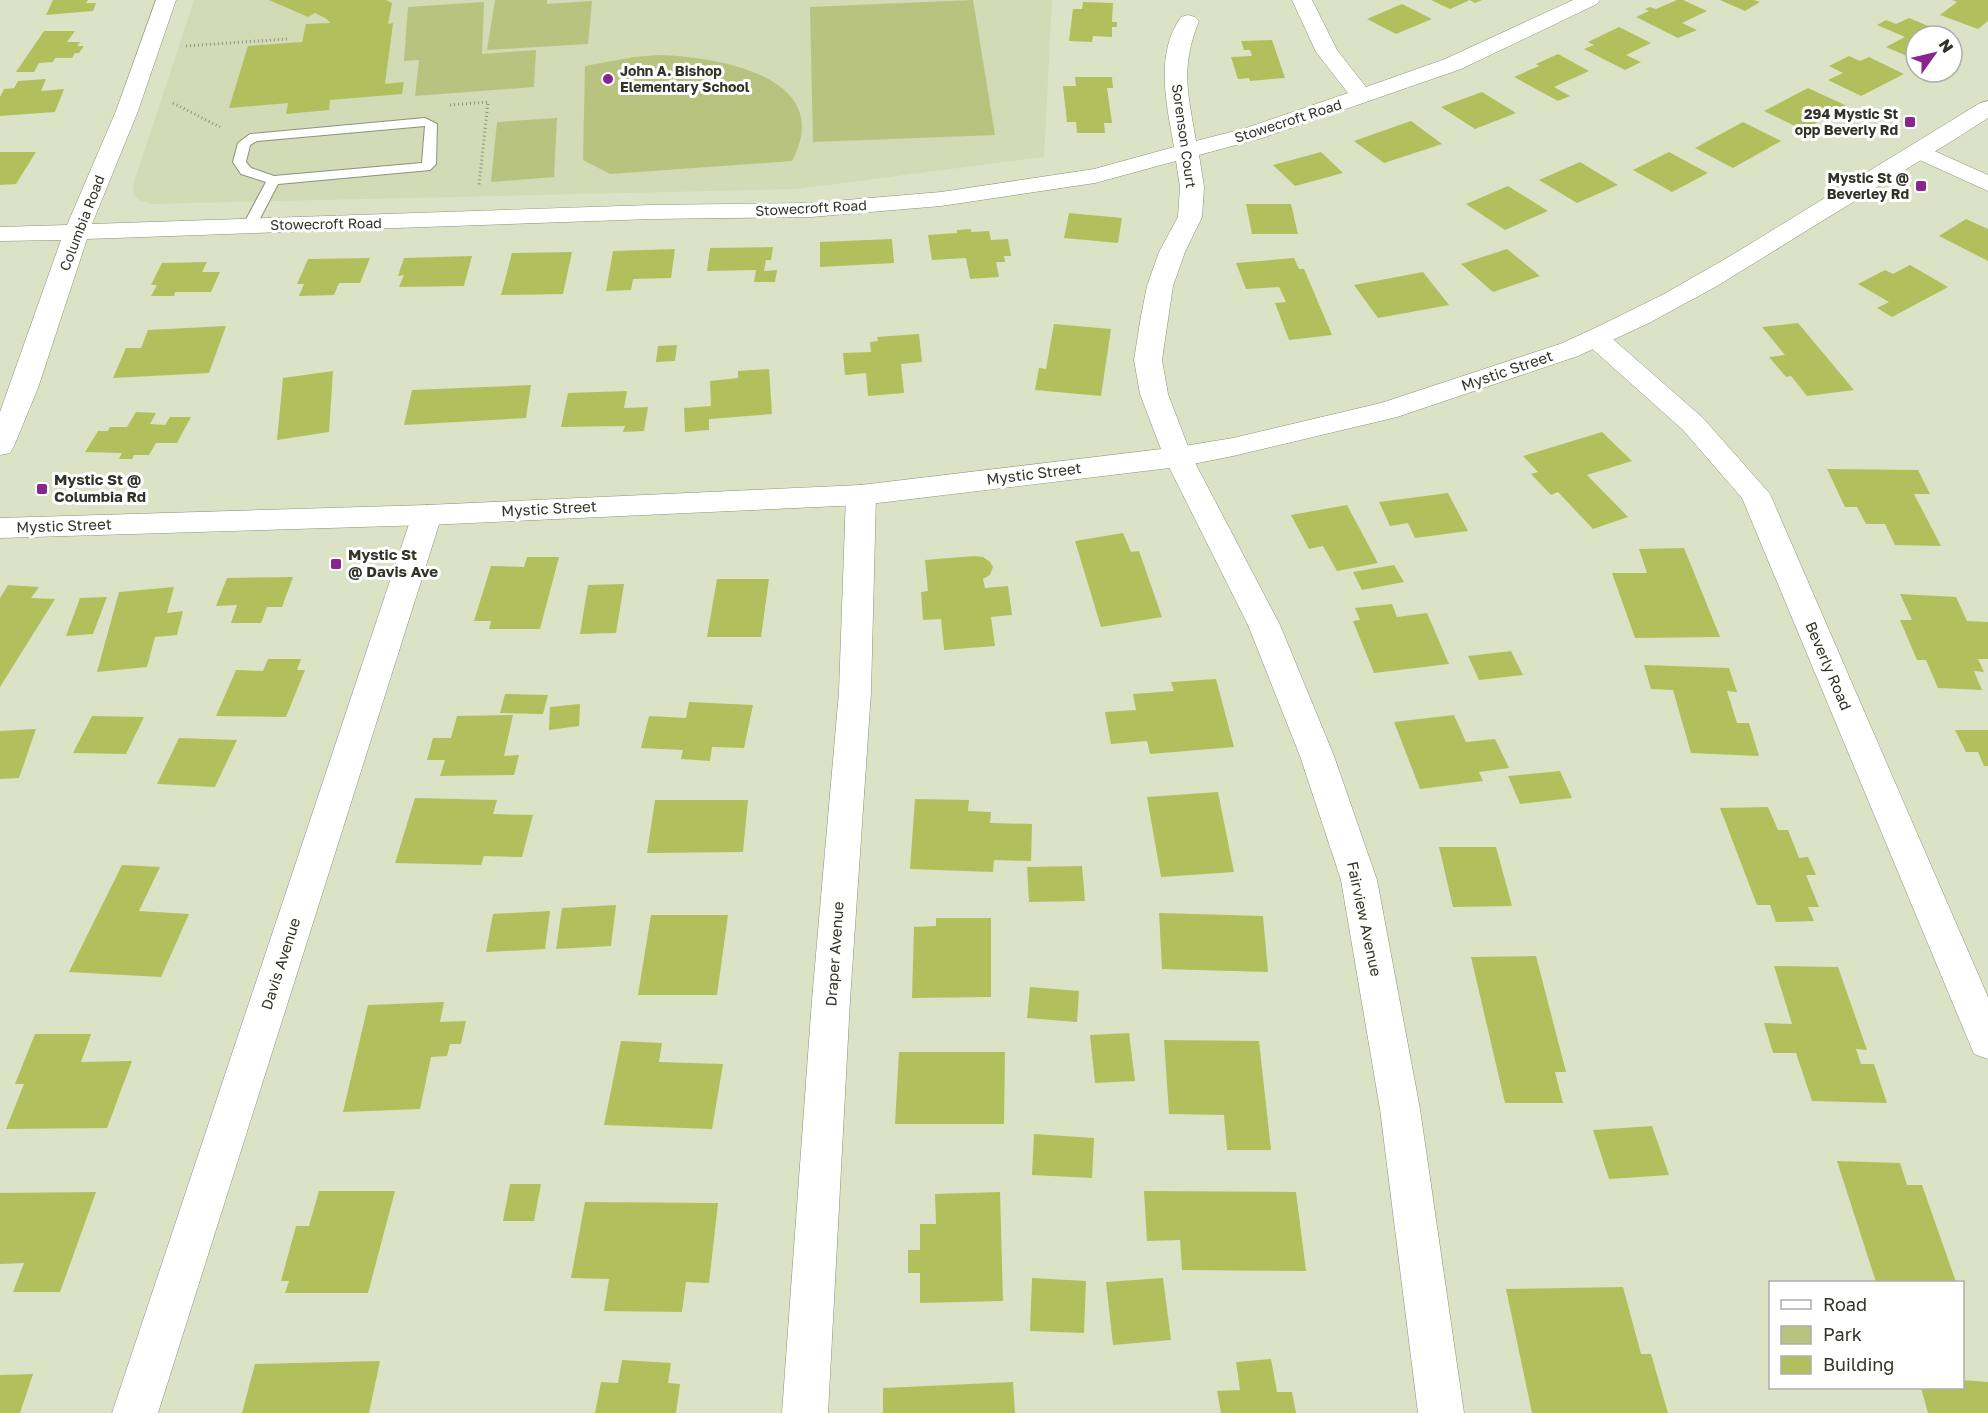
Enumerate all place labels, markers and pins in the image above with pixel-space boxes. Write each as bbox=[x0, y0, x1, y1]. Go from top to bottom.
place label: John A. Bishop Elementary School bbox=[620, 62, 750, 95]
marker: John A. Bishop Elementary School bbox=[601, 72, 615, 86]
place label: 294 Mystic St opp Beverly Rd bbox=[1795, 105, 1898, 138]
marker: 294 Mystic St opp Beverly Rd bbox=[1903, 115, 1917, 129]
place label: Mystic St @ Beverley Rd bbox=[1827, 169, 1909, 202]
marker: Mystic St @ Beverley Rd bbox=[1914, 179, 1928, 193]
place label: Mystic St @ Columbia Rd bbox=[54, 470, 146, 505]
marker: Mystic St @ Columbia Rd bbox=[35, 482, 49, 496]
place label: Mystic St @ Davis Ave bbox=[348, 545, 438, 580]
marker: Mystic St @ Davis Ave bbox=[329, 557, 343, 571]

